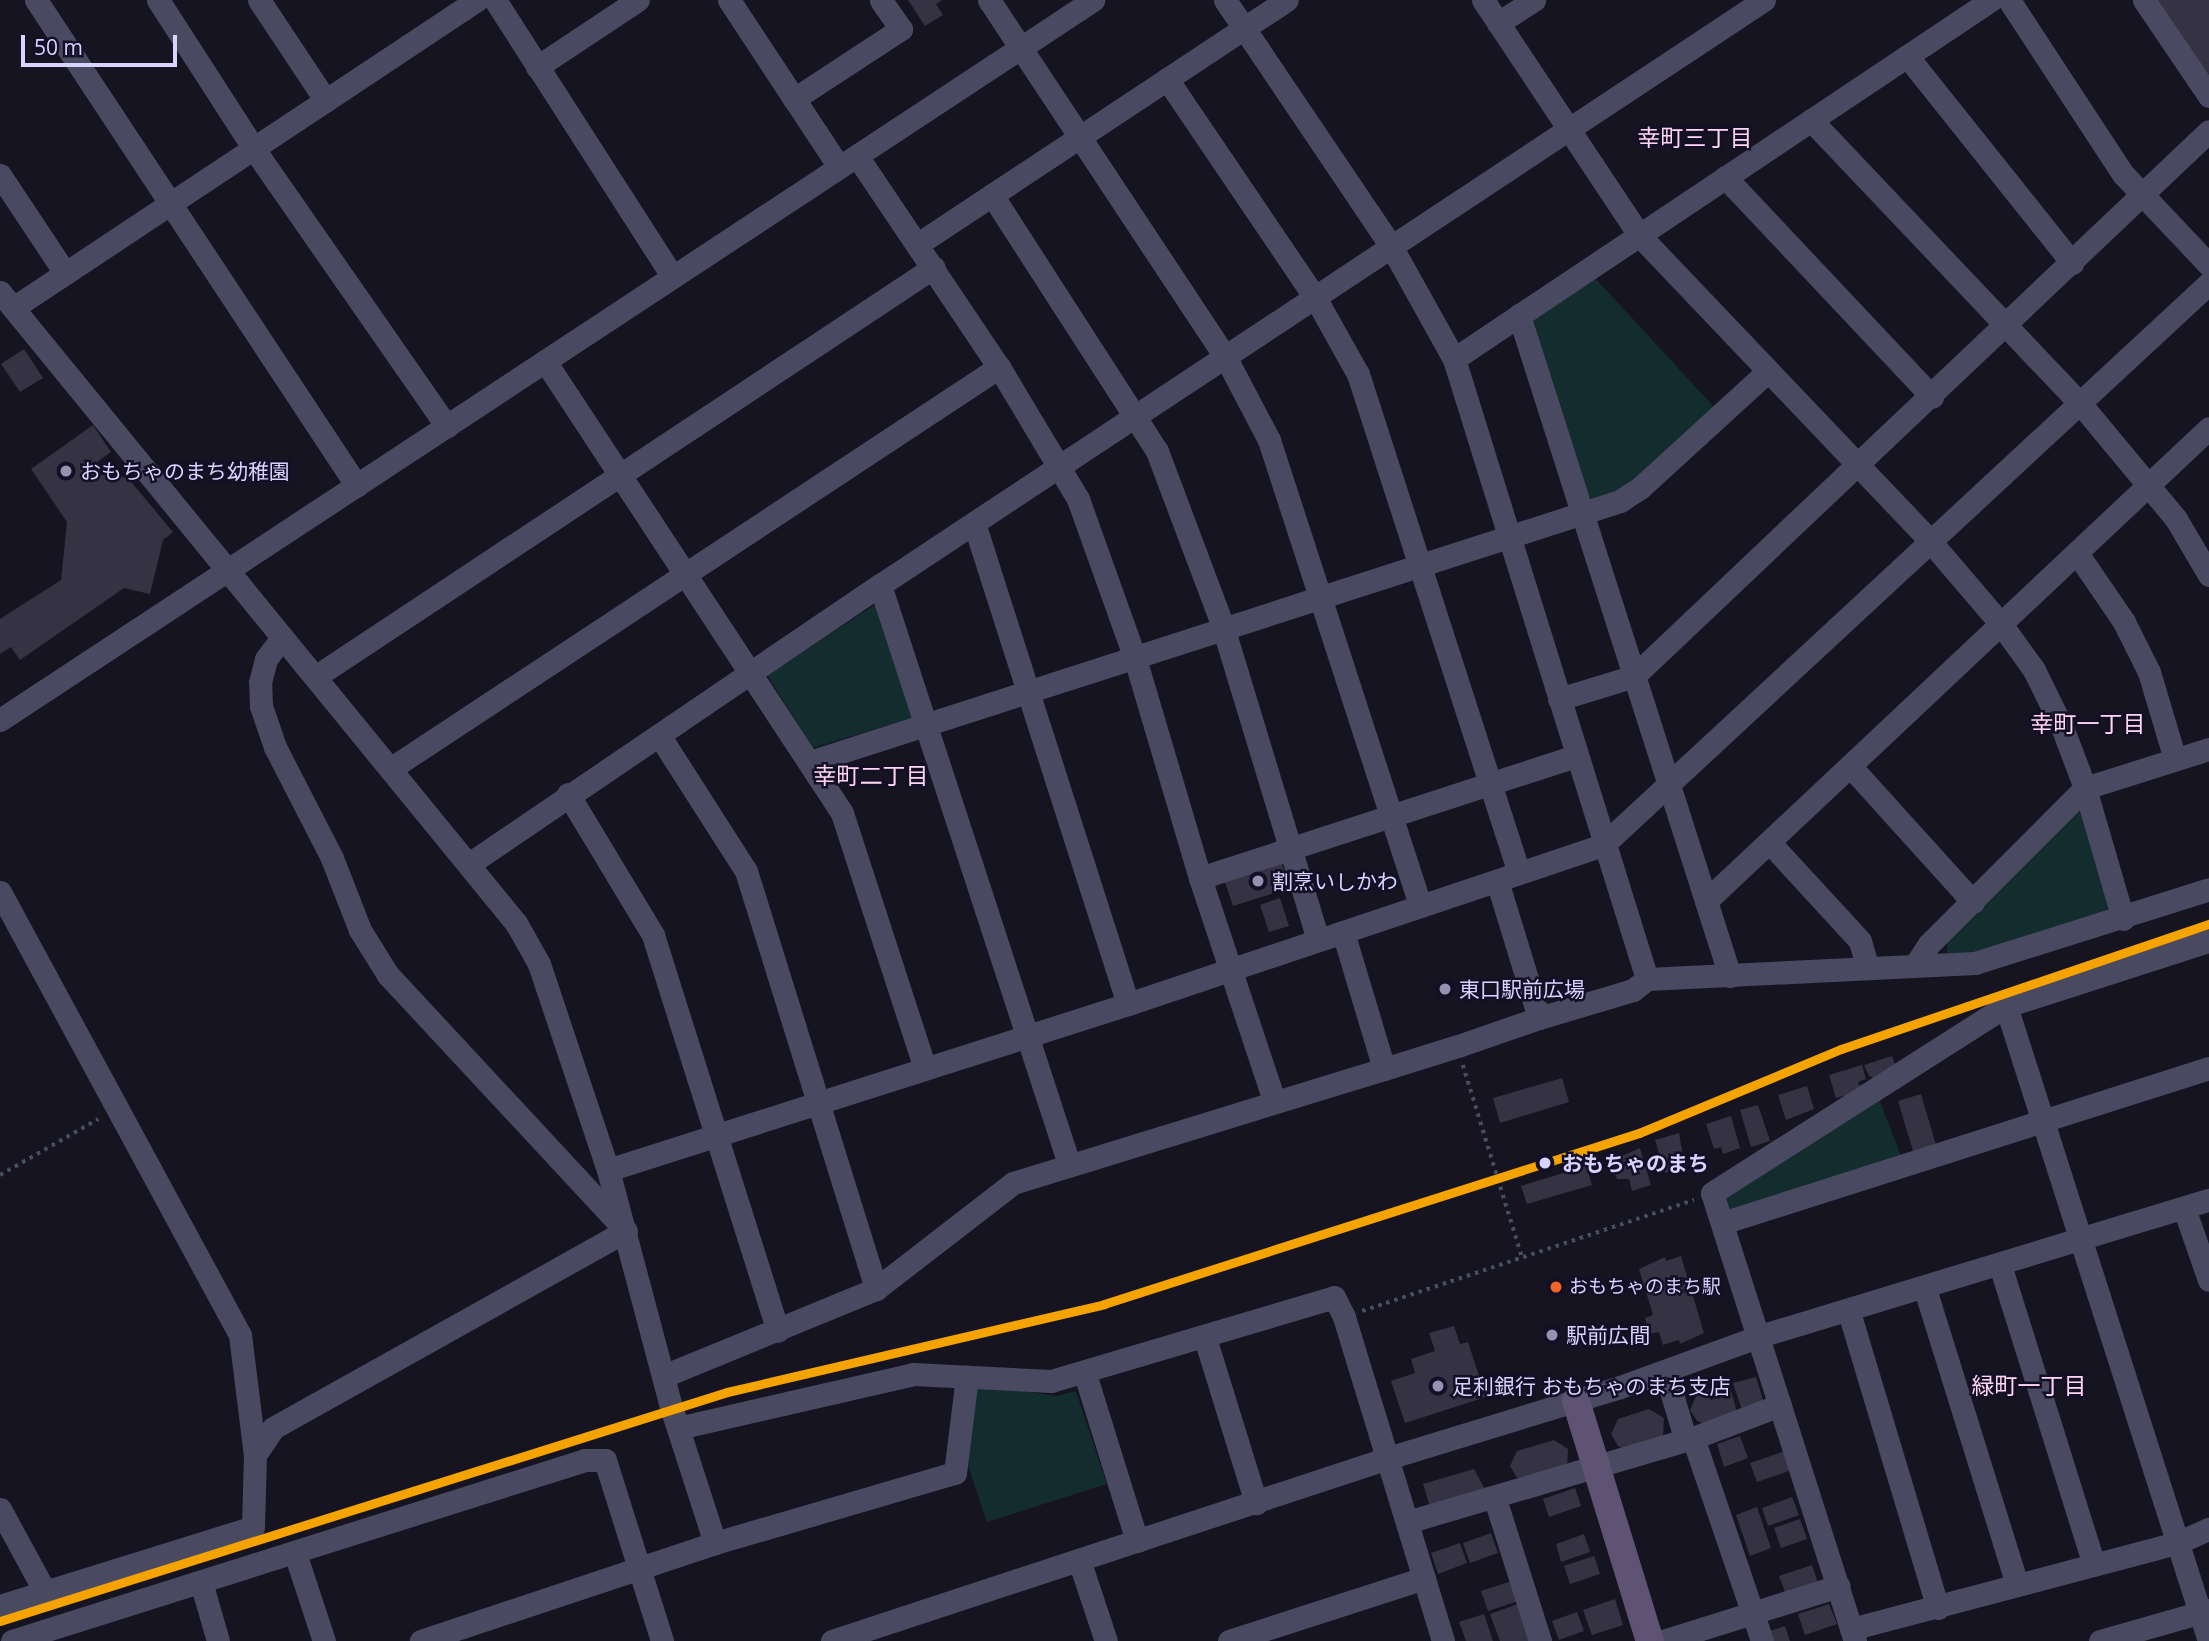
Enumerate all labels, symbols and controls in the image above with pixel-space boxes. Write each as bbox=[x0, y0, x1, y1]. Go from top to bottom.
scale bar bbox=[24, 21, 180, 65]
text: 50 m bbox=[34, 33, 83, 61]
district label: 幸町三丁目 bbox=[1638, 123, 1752, 151]
place label: おもちゃのまち幼稚園 bbox=[80, 458, 290, 484]
marker: おもちゃのまち幼稚園 bbox=[58, 463, 74, 479]
district label: 幸町一丁目 bbox=[2031, 709, 2145, 737]
district label: 幸町二丁目 bbox=[814, 761, 928, 789]
place label: 割烹いしかわ bbox=[1272, 868, 1398, 894]
marker: 割烹いしかわ bbox=[1250, 873, 1266, 889]
place label: 東口駅前広場 bbox=[1459, 976, 1585, 1002]
marker: 東口駅前広場 bbox=[1437, 981, 1453, 997]
place label: おもちゃのまち bbox=[1562, 1150, 1709, 1176]
marker: おもちゃのまち bbox=[1534, 1152, 1556, 1174]
place label: おもちゃのまち駅 bbox=[1569, 1276, 1721, 1298]
marker: おもちゃのまち駅 bbox=[1549, 1280, 1563, 1294]
place label: 駅前広間 bbox=[1566, 1322, 1650, 1348]
marker: 駅前広間 bbox=[1544, 1327, 1560, 1343]
district label: 緑町一丁目 bbox=[1972, 1371, 2086, 1399]
place label: 足利銀行 おもちゃのまち支店 bbox=[1452, 1373, 1730, 1399]
marker: 足利銀行 おもちゃのまち支店 bbox=[1430, 1378, 1446, 1394]

